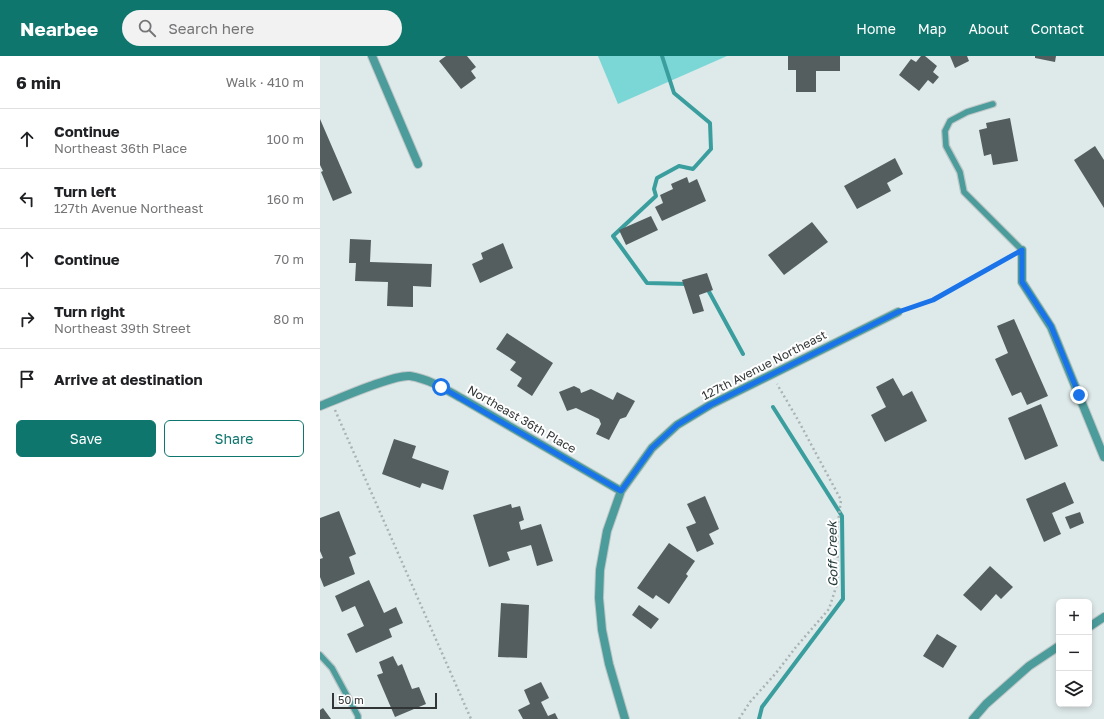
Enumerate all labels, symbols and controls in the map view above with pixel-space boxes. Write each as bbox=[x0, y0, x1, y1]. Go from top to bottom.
search box bbox=[122, 10, 402, 46]
text: Nearbee bbox=[20, 17, 98, 40]
icon: search bbox=[136, 17, 158, 39]
text: Search here bbox=[168, 19, 254, 37]
text: Home bbox=[856, 20, 896, 37]
text: Map bbox=[918, 20, 946, 37]
text: About bbox=[968, 20, 1009, 37]
text: Contact bbox=[1031, 20, 1084, 37]
text: 6 min bbox=[16, 72, 61, 93]
text: Walk · 410 m bbox=[226, 74, 304, 90]
text: Continue bbox=[54, 122, 120, 140]
icon: ahead bbox=[16, 128, 38, 150]
text: 100 m bbox=[267, 131, 304, 147]
text: Northeast 36th Place bbox=[54, 140, 187, 156]
text: Turn left bbox=[54, 182, 116, 200]
icon: left bbox=[16, 188, 38, 210]
text: 160 m bbox=[267, 191, 304, 207]
text: 127th Avenue Northeast bbox=[54, 200, 204, 216]
icon: ahead bbox=[16, 248, 38, 270]
text: Continue bbox=[54, 250, 120, 268]
text: 70 m bbox=[274, 251, 304, 267]
text: Turn right bbox=[54, 302, 125, 320]
icon: right bbox=[16, 308, 38, 330]
text: 80 m bbox=[273, 311, 304, 327]
text: Northeast 39th Street bbox=[54, 320, 191, 336]
street label: 127th Avenue Northeast bbox=[699, 327, 829, 403]
icon: arrive bbox=[16, 368, 38, 390]
text: Arrive at destination bbox=[54, 370, 203, 388]
route start bbox=[432, 378, 450, 396]
street label: Northeast 36th Place bbox=[465, 382, 579, 456]
route end bbox=[1070, 386, 1088, 404]
button: Save bbox=[16, 420, 156, 457]
button: Share bbox=[164, 420, 304, 457]
water label: Goff Creek bbox=[823, 519, 841, 587]
map controls bbox=[1056, 599, 1092, 707]
button: + bbox=[1056, 599, 1092, 635]
button: − bbox=[1056, 635, 1092, 671]
button: layers bbox=[1056, 671, 1092, 707]
scale bar bbox=[332, 691, 437, 710]
text: 50 m bbox=[338, 693, 364, 706]

